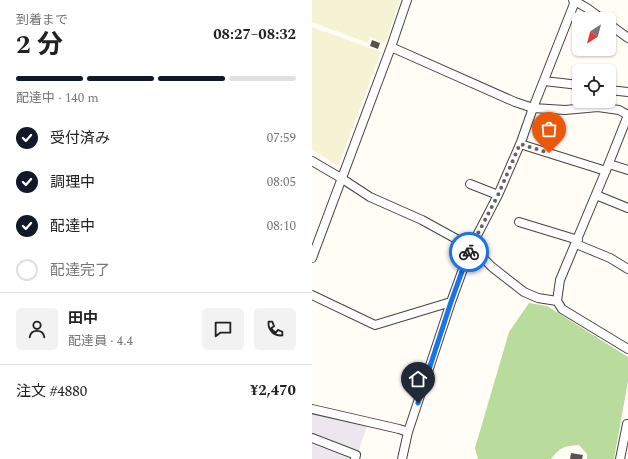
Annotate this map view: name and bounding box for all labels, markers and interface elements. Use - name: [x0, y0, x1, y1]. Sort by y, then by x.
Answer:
- text: 到着まで: [16, 10, 68, 30]
- north arrow: [572, 12, 616, 56]
- map controls: [572, 12, 616, 108]
- text: 08:27–08:32: [213, 23, 296, 46]
- text: 2 分: [16, 25, 63, 65]
- button: locate: [572, 64, 616, 108]
- text: 配達中 · 140 m: [16, 88, 99, 108]
- pin: [532, 112, 566, 153]
- icon: bag: [538, 118, 560, 140]
- icon: check: [16, 127, 38, 149]
- text: 受付済み: [50, 127, 110, 150]
- text: 07:59: [267, 128, 296, 148]
- icon: check: [16, 171, 38, 193]
- text: 調理中: [50, 171, 95, 194]
- text: 08:05: [267, 172, 296, 192]
- icon: check: [16, 215, 38, 237]
- text: 配達中: [50, 215, 95, 238]
- text: 08:10: [267, 216, 296, 236]
- courier: [449, 232, 489, 272]
- icon: bike: [458, 241, 480, 263]
- text: 配達完了: [50, 259, 110, 282]
- text: 田中: [68, 307, 98, 330]
- button: person: [16, 308, 58, 350]
- button: chat: [202, 308, 244, 350]
- button: phone: [254, 308, 296, 350]
- text: 配達員 · 4.4: [68, 331, 133, 351]
- pin: [401, 362, 435, 403]
- icon: home: [407, 368, 429, 390]
- text: ¥2,470: [250, 379, 296, 402]
- text: 注文 #4880: [16, 380, 87, 403]

